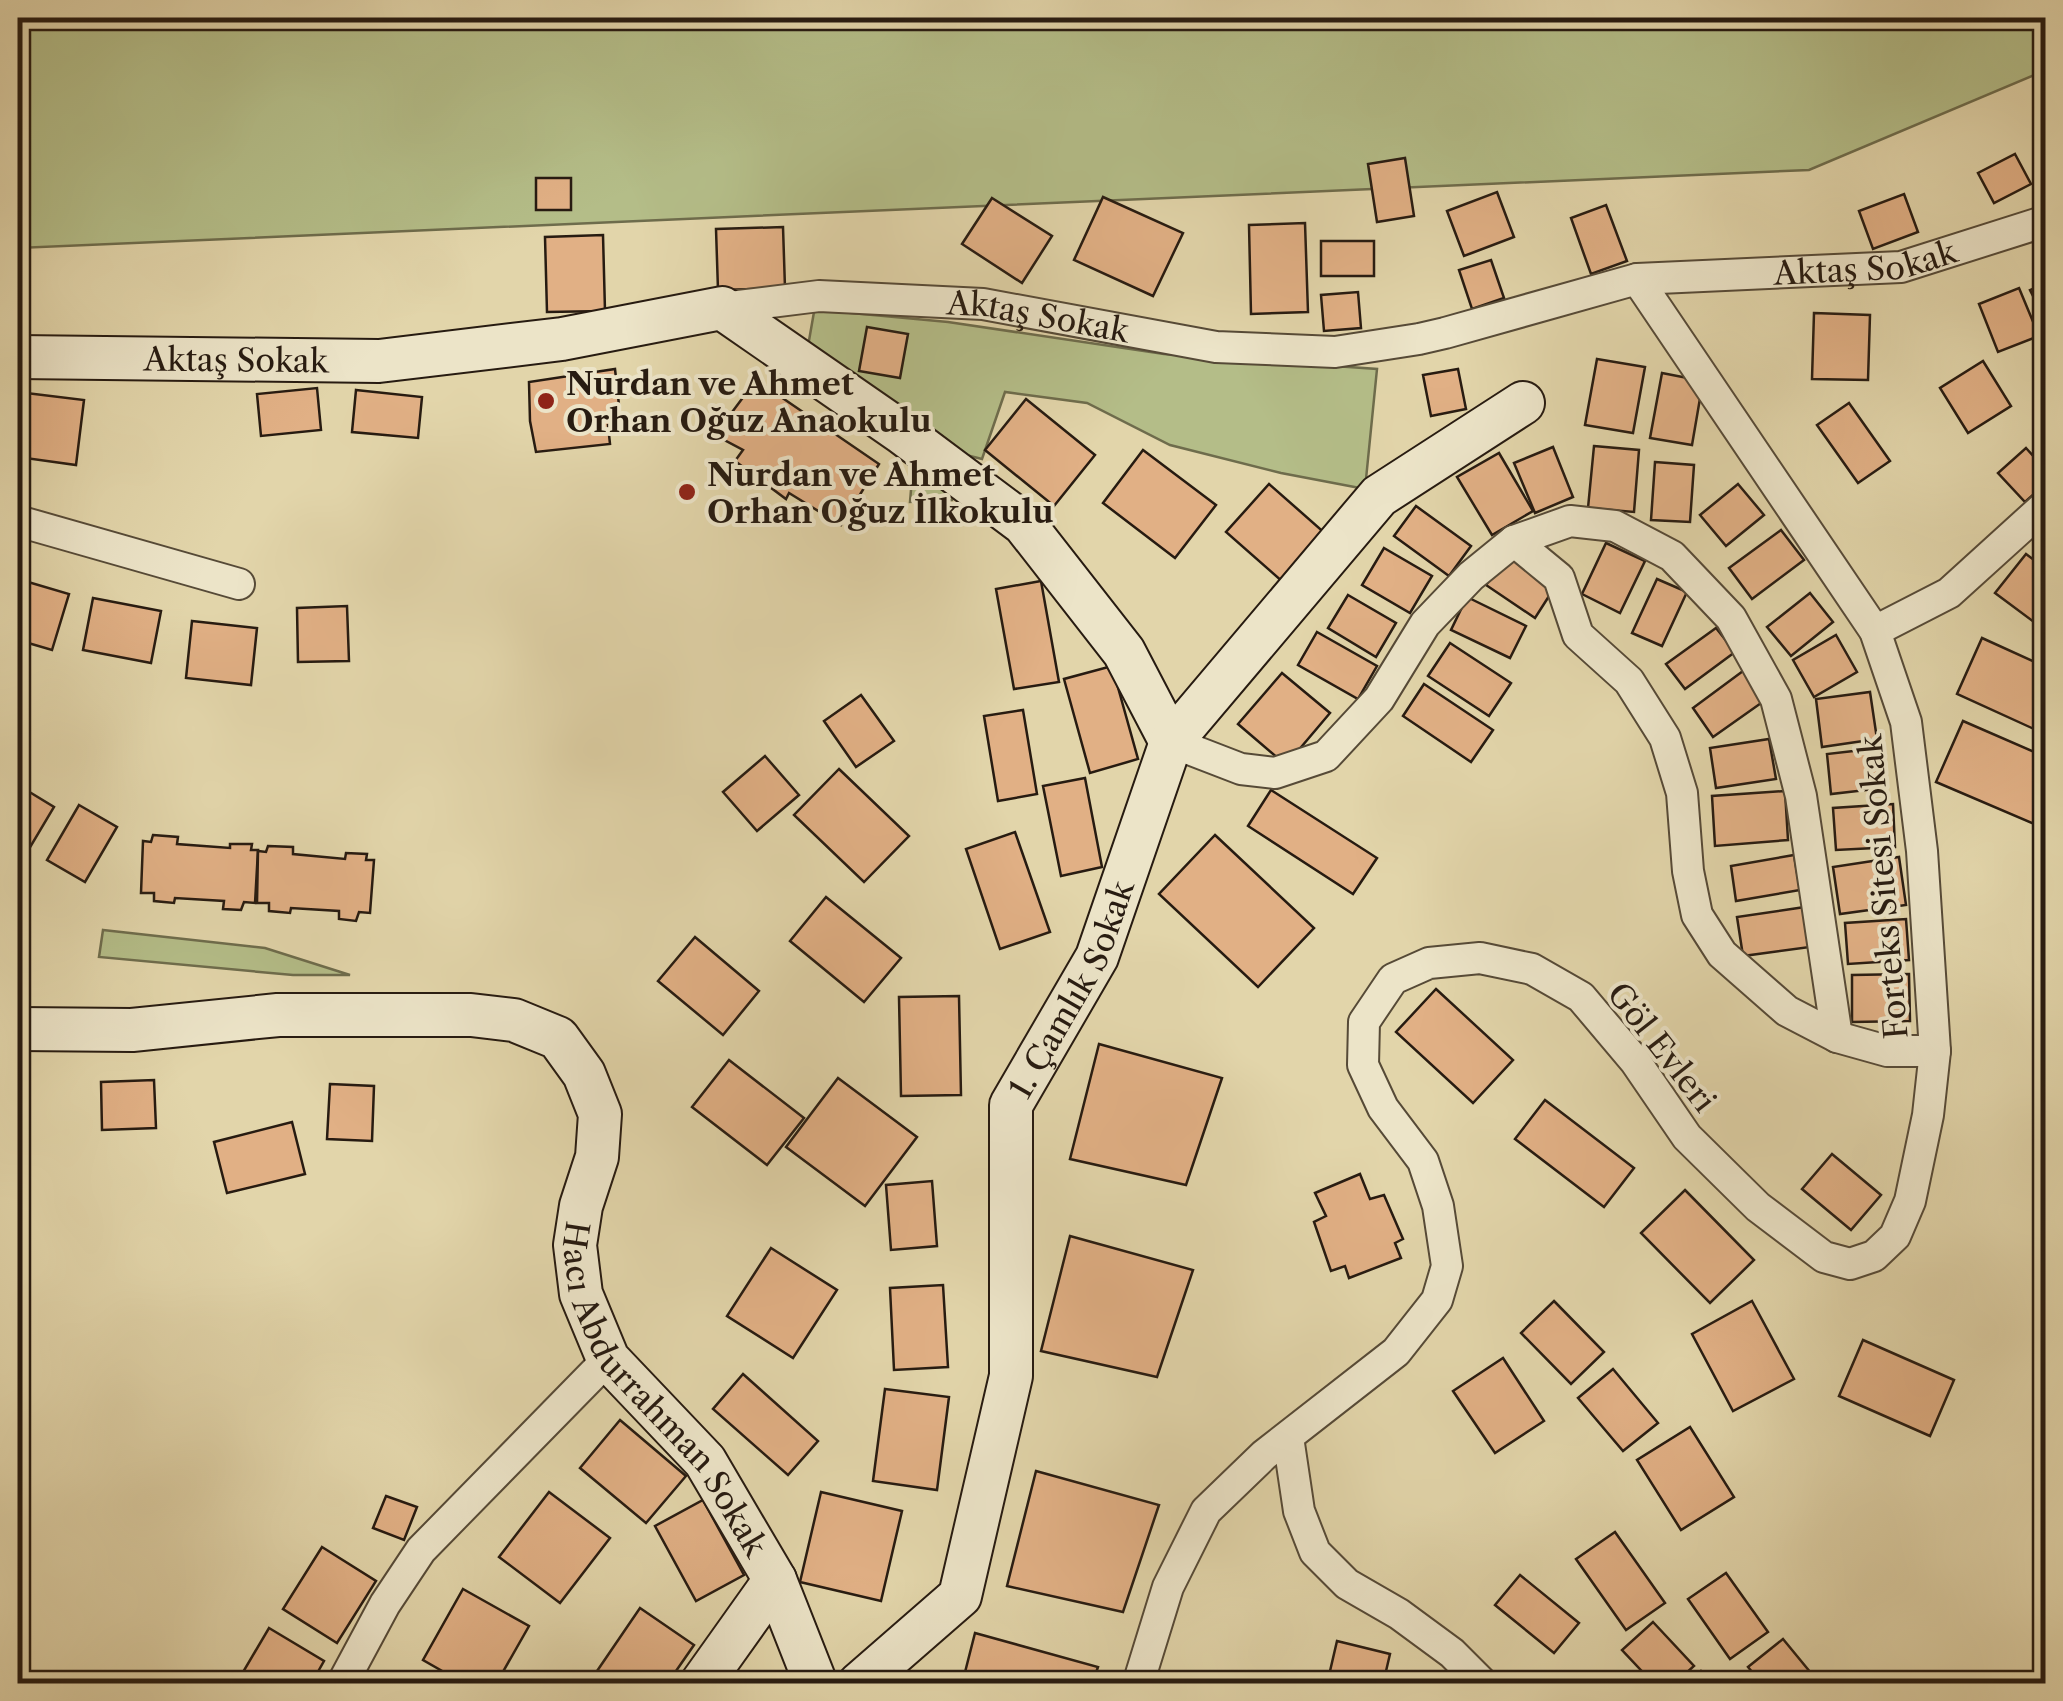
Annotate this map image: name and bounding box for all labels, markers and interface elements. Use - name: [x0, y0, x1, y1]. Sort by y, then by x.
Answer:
- street label: Aktaş Sokak: [1772, 231, 1963, 292]
- street label: Aktaş Sokak: [945, 283, 1134, 350]
- street label: Aktaş Sokak: [142, 339, 330, 380]
- place label: Nurdan ve Ahmet Orhan Oğuz Anaokulu: [566, 364, 932, 440]
- marker: Nurdan ve Ahmet Orhan Oğuz Anaokulu: [535, 390, 557, 412]
- place label: Nurdan ve Ahmet Orhan Oğuz İlkokulu: [707, 455, 1054, 531]
- marker: Nurdan ve Ahmet Orhan Oğuz İlkokulu: [676, 481, 698, 503]
- street label: Forteks Sitesi Sokak: [1850, 732, 1916, 1041]
- street label: 1. Çamlık Sokak: [1000, 874, 1142, 1105]
- street label: Göl Evleri: [1599, 975, 1725, 1120]
- street label: Hacı Abdurrahman Sokak: [555, 1219, 777, 1564]

